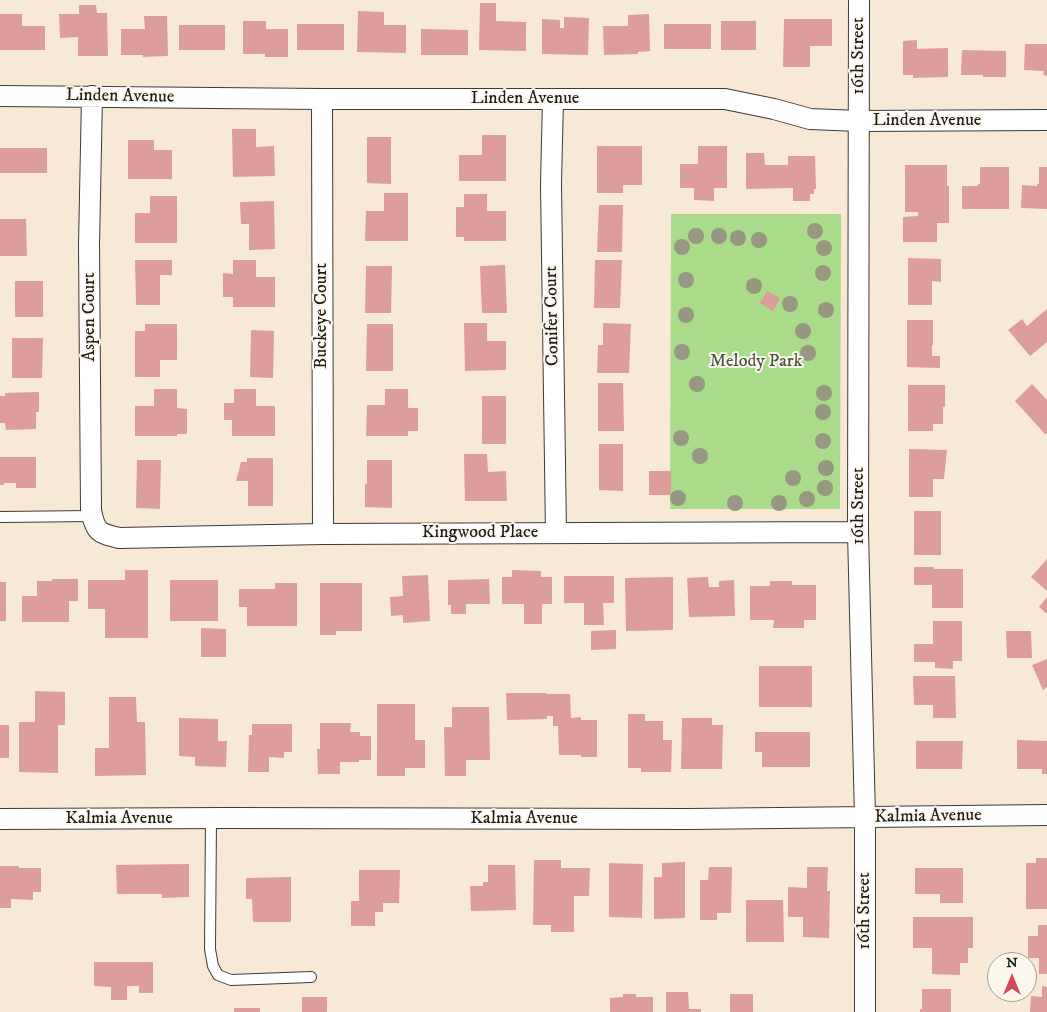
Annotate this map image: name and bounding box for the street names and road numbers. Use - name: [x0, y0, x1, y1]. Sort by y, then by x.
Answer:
- street label: 16th Street: [848, 17, 870, 95]
- street label: Linden Avenue: [66, 85, 174, 109]
- street label: Linden Avenue: [471, 88, 579, 110]
- street label: Linden Avenue: [873, 110, 981, 132]
- street label: Buckeye Court: [311, 263, 333, 369]
- street label: Conifer Court: [541, 266, 565, 366]
- street label: Aspen Court: [79, 272, 101, 362]
- street label: 16th Street: [848, 467, 870, 545]
- street label: Kingwood Place: [422, 522, 538, 544]
- street label: Kalmia Avenue: [874, 805, 982, 829]
- street label: Kalmia Avenue: [65, 808, 173, 830]
- street label: Kalmia Avenue: [470, 808, 578, 830]
- street label: 16th Street: [854, 872, 876, 950]

